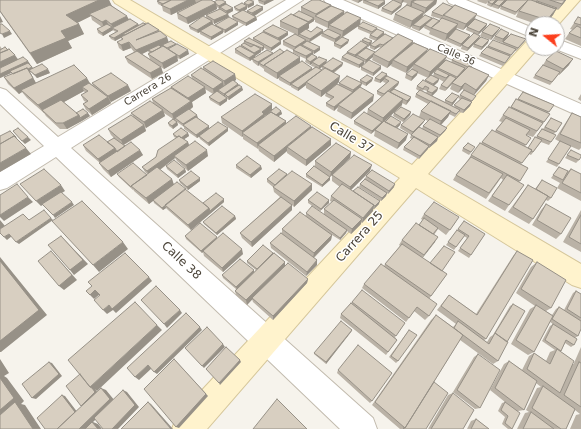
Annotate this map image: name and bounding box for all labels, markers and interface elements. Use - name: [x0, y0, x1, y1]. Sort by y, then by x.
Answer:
- north arrow: [525, 16, 565, 56]
- text: N: [526, 26, 542, 39]
- street label: Calle 36: [435, 42, 477, 68]
- street label: Carrera 26: [122, 71, 174, 109]
- street label: Calle 37: [326, 119, 376, 157]
- street label: Carrera 25: [333, 208, 387, 266]
- street label: Calle 38: [158, 239, 204, 283]

